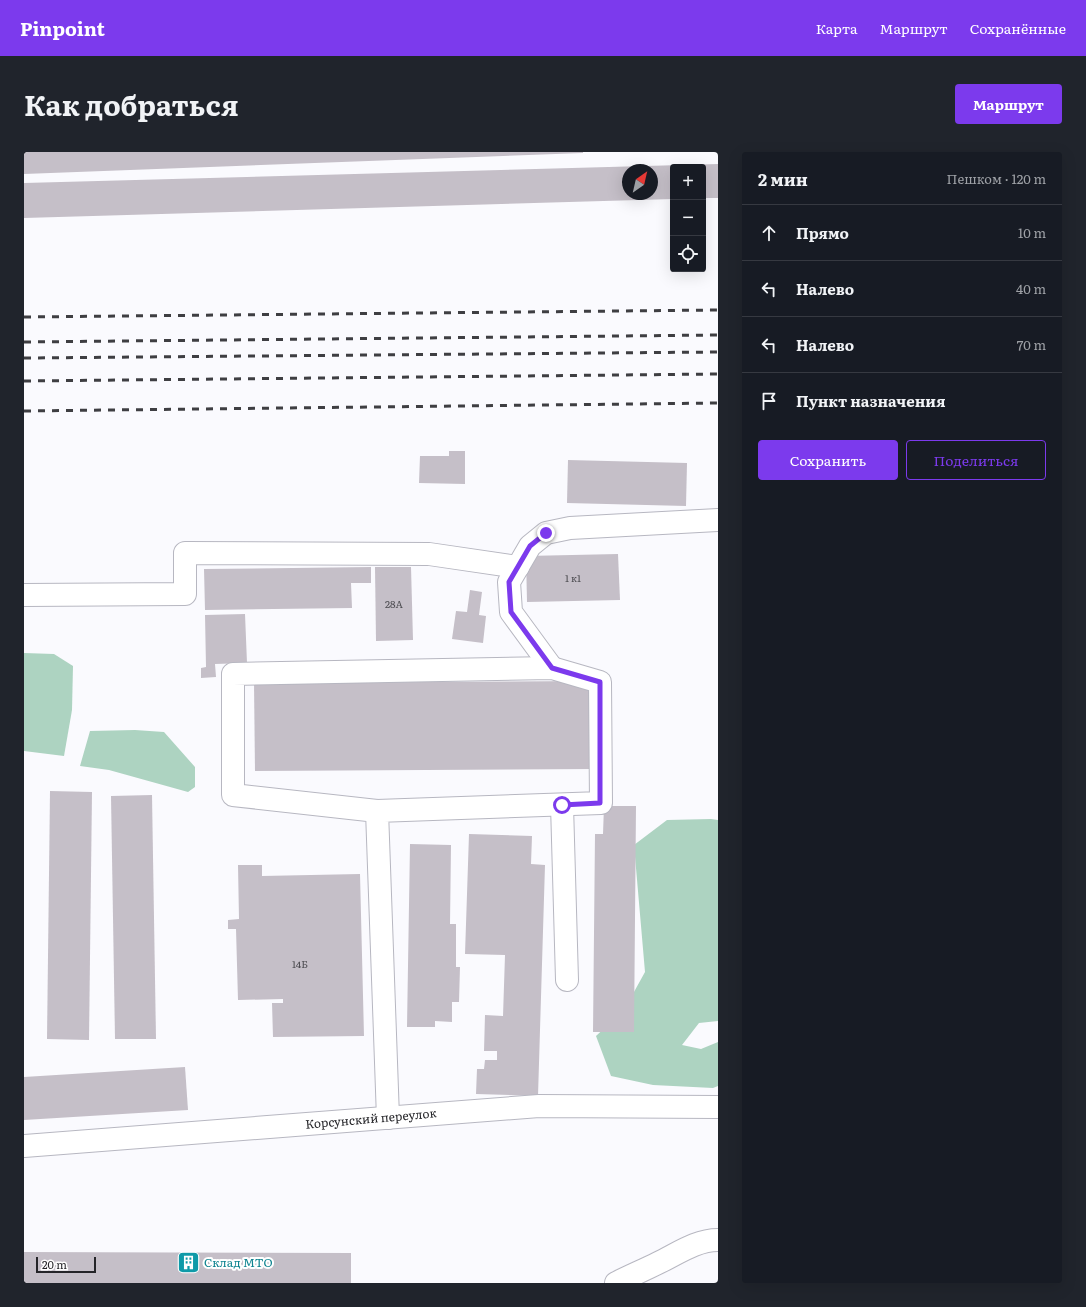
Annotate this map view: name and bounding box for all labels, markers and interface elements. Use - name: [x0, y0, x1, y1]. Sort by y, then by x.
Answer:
- text: Pinpoint: [20, 14, 105, 42]
- text: Карта: [816, 18, 858, 38]
- text: Маршрут: [880, 18, 948, 38]
- text: Сохранённые: [970, 18, 1066, 38]
- text: Как добраться: [24, 83, 239, 125]
- button: Маршрут: [955, 84, 1062, 124]
- north arrow: [622, 164, 658, 200]
- map controls: [670, 164, 706, 272]
- button: +: [670, 164, 706, 200]
- text: 2 мин: [758, 166, 808, 191]
- text: Пешком · 120 m: [947, 169, 1046, 188]
- button: −: [670, 200, 706, 236]
- text: Прямо: [796, 221, 849, 244]
- icon: ahead: [758, 222, 780, 244]
- text: 10 m: [1018, 223, 1046, 242]
- button: locate: [670, 236, 706, 272]
- text: Налево: [796, 277, 854, 300]
- icon: left: [758, 278, 780, 300]
- text: 40 m: [1016, 279, 1046, 298]
- text: Налево: [796, 333, 854, 356]
- icon: left: [758, 334, 780, 356]
- text: 70 m: [1017, 335, 1046, 354]
- text: Пункт назначения: [796, 389, 946, 412]
- icon: arrive: [758, 390, 780, 412]
- button: Сохранить: [758, 440, 898, 480]
- button: Поделиться: [906, 440, 1046, 480]
- route end: [537, 524, 555, 542]
- house number: 1 к1: [565, 570, 581, 585]
- house number: 28А: [385, 596, 404, 611]
- route start: [553, 796, 571, 814]
- house number: 14Б: [292, 956, 308, 971]
- street label: Корсунский переулок: [305, 1103, 437, 1133]
- building icon: Склад МТО: [175, 1250, 201, 1276]
- place label: Склад МТО: [204, 1253, 273, 1271]
- scale bar: [36, 1255, 96, 1274]
- text: 20 m: [42, 1256, 67, 1272]

